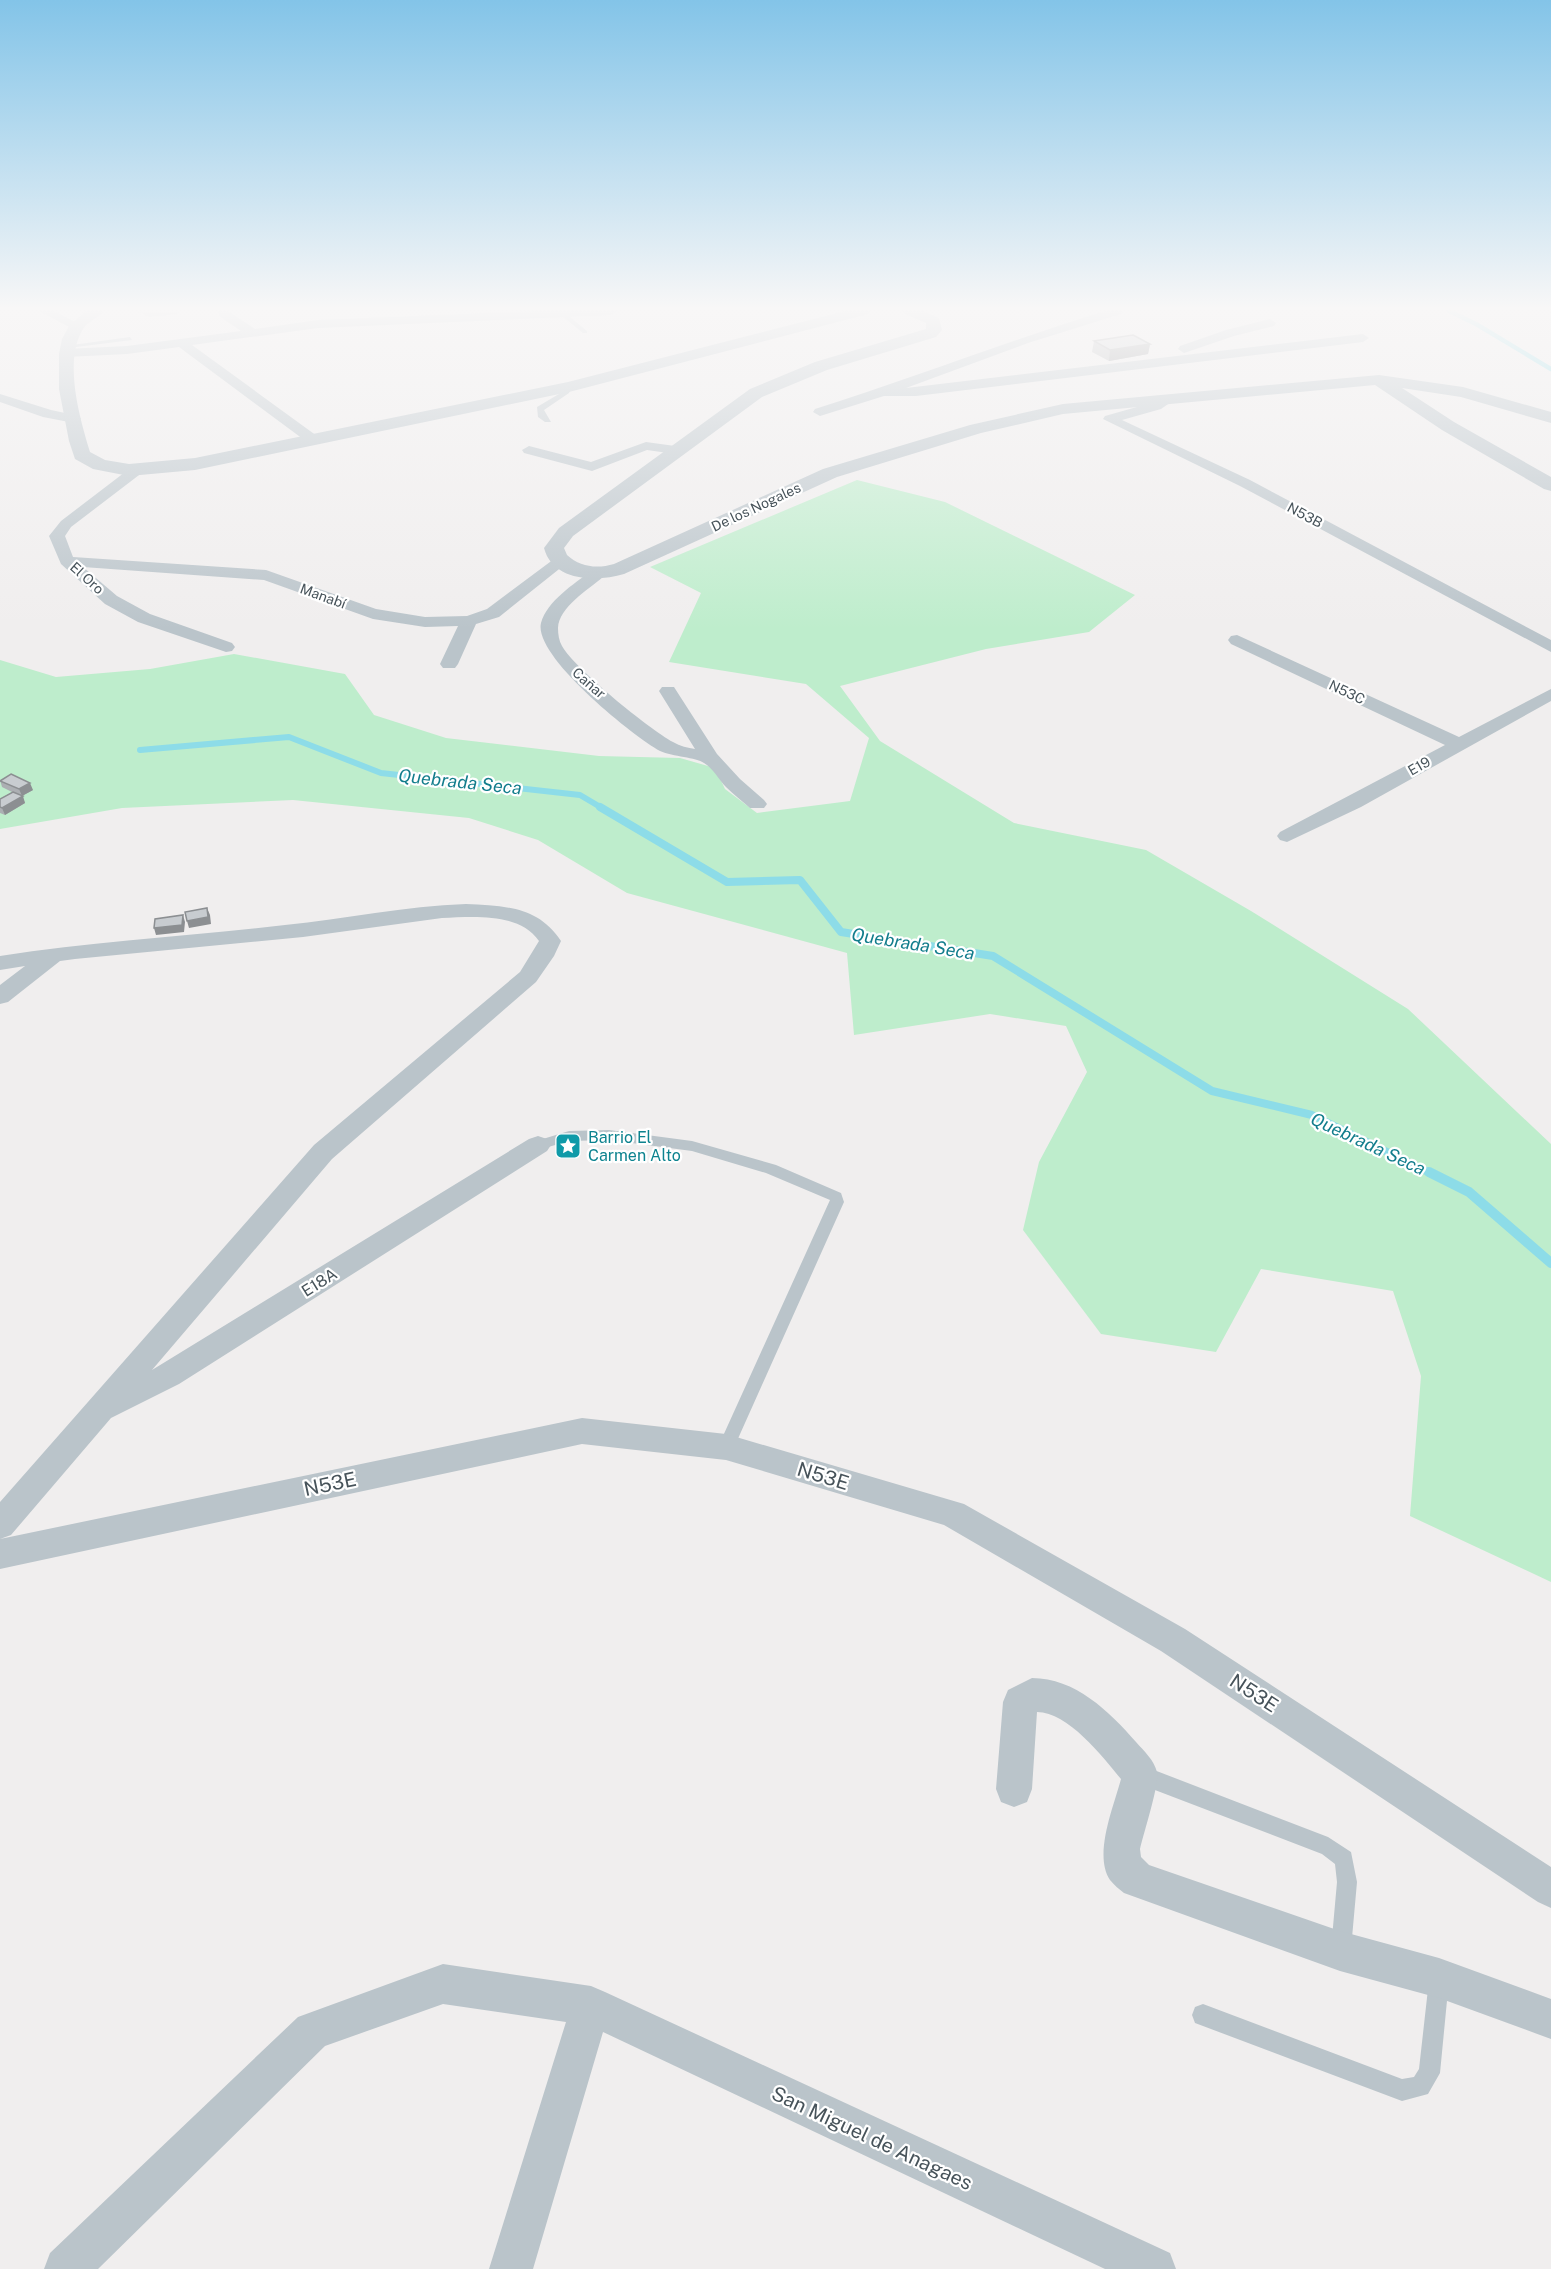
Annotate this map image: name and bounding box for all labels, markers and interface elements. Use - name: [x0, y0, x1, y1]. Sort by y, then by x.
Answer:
- street label: De los Nogales: [709, 479, 803, 535]
- street label: N53B: [1285, 499, 1325, 531]
- street label: El Oro: [67, 559, 107, 597]
- street label: Manabí: [298, 580, 349, 612]
- street label: Cañar: [569, 664, 609, 702]
- street label: N53C: [1326, 677, 1368, 707]
- street label: E19: [1405, 753, 1433, 779]
- water label: Quebrada Seca: [397, 765, 523, 798]
- water label: Quebrada Seca: [850, 923, 976, 964]
- water label: Quebrada Seca: [1308, 1108, 1429, 1179]
- place label: Barrio El Carmen Alto: [588, 1128, 681, 1165]
- place icon: Barrio El Carmen Alto: [553, 1131, 583, 1161]
- street label: E18A: [298, 1264, 340, 1301]
- street label: N53E: [794, 1457, 852, 1495]
- street label: N53E: [302, 1467, 358, 1501]
- street label: N53E: [1225, 1669, 1283, 1717]
- street label: San Miguel de Anagaes: [768, 2081, 976, 2195]

